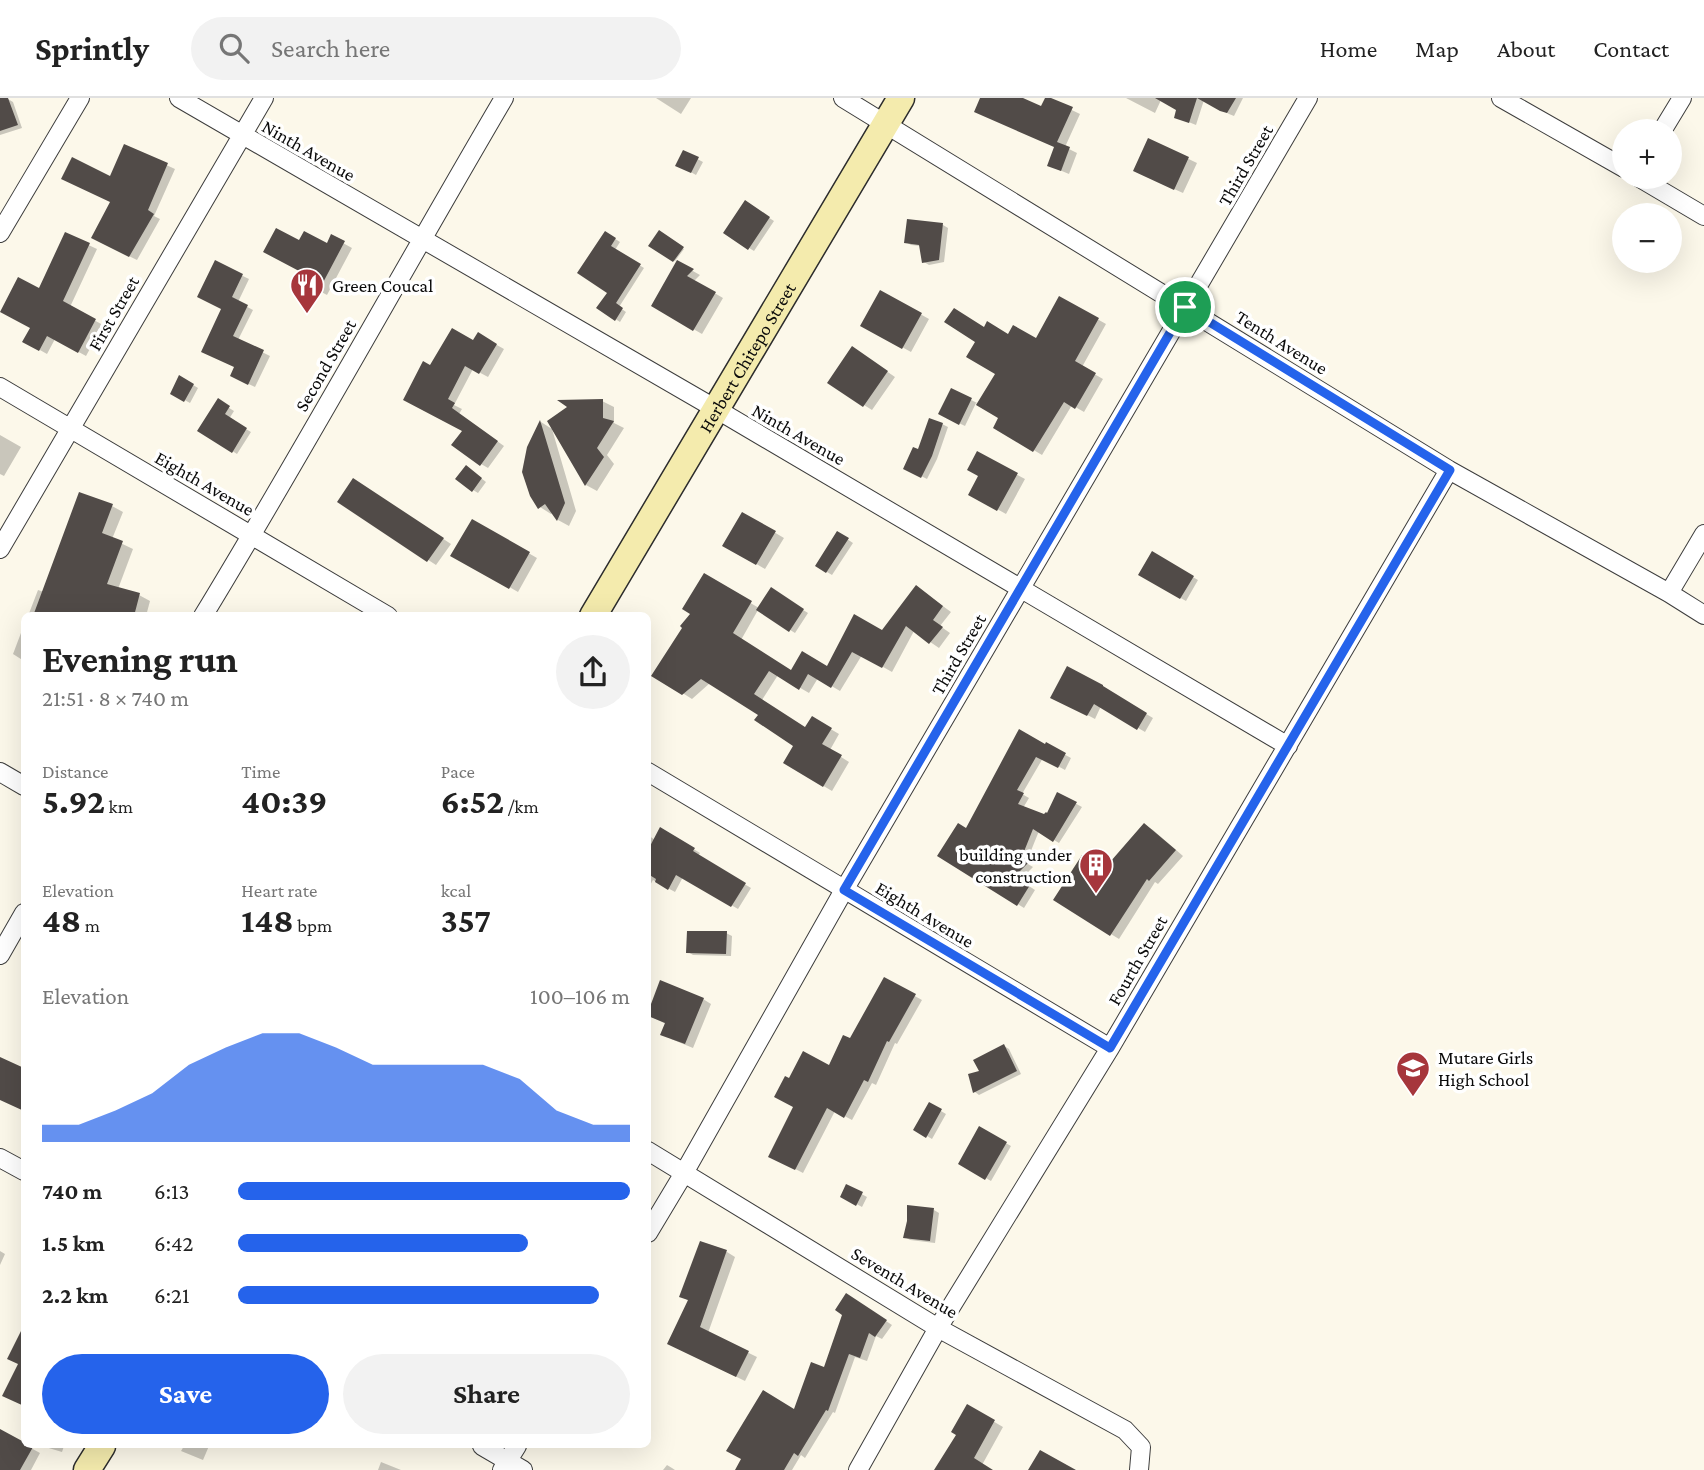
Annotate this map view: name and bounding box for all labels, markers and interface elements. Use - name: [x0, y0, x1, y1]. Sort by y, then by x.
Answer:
- search box: [191, 17, 681, 80]
- icon: search: [215, 29, 253, 67]
- text: Sprintly: [35, 30, 149, 67]
- text: Search here: [271, 34, 390, 63]
- text: Home: [1320, 35, 1377, 62]
- text: Map: [1415, 35, 1459, 62]
- text: About: [1497, 35, 1555, 62]
- text: Contact: [1593, 35, 1669, 62]
- street label: Ninth Avenue: [259, 115, 359, 185]
- map controls: [1612, 119, 1682, 273]
- button: +: [1612, 119, 1682, 189]
- street label: Third Street: [1214, 120, 1277, 209]
- button: −: [1612, 203, 1682, 273]
- restaurant icon: Green Coucal: [288, 266, 326, 315]
- street label: First Street: [84, 272, 144, 354]
- place label: Green Coucal: [332, 275, 433, 296]
- pin: [1155, 277, 1215, 337]
- street label: Herbert Chitepo Street: [695, 278, 800, 436]
- icon: arrive: [1166, 288, 1204, 326]
- street label: Tenth Avenue: [1232, 306, 1331, 379]
- street label: Second Street: [291, 315, 361, 415]
- street label: Ninth Avenue: [749, 399, 849, 469]
- street label: Eighth Avenue: [152, 447, 258, 520]
- street label: Third Street: [927, 609, 990, 698]
- button: share: [556, 635, 630, 709]
- text: Evening run: [42, 638, 238, 680]
- text: 21:51 · 8 × 740 m: [42, 685, 189, 711]
- text: Distance: [42, 761, 108, 782]
- text: Time: [241, 761, 280, 782]
- text: Pace: [441, 761, 475, 782]
- text: 5.92: [42, 782, 105, 821]
- text: 40:39: [241, 782, 327, 821]
- text: 6:52: [441, 782, 504, 821]
- text: km: [105, 796, 133, 817]
- text: /km: [504, 796, 539, 817]
- place label: building under construction: [959, 844, 1072, 887]
- building icon: building under construction: [1077, 846, 1115, 895]
- street label: Eighth Avenue: [872, 877, 978, 952]
- text: Elevation: [42, 880, 114, 901]
- text: Heart rate: [241, 880, 317, 901]
- text: kcal: [441, 880, 471, 901]
- text: 48: [42, 901, 81, 940]
- text: 148: [241, 901, 294, 940]
- text: 357: [441, 901, 491, 940]
- street label: Fourth Street: [1103, 911, 1172, 1009]
- text: m: [81, 915, 100, 936]
- text: bpm: [294, 915, 332, 936]
- text: Elevation: [42, 983, 129, 1009]
- text: 100–106 m: [530, 983, 630, 1009]
- place label: Mutare Girls High School: [1438, 1047, 1533, 1090]
- school or university icon: Mutare Girls High School: [1394, 1049, 1432, 1098]
- text: 740 m: [42, 1178, 102, 1204]
- text: 6:13: [154, 1178, 190, 1204]
- text: 1.5 km: [42, 1230, 105, 1256]
- text: 6:42: [154, 1230, 193, 1256]
- street label: Seventh Avenue: [848, 1242, 962, 1322]
- text: 2.2 km: [42, 1282, 108, 1308]
- text: 6:21: [154, 1282, 190, 1308]
- button: Save: [42, 1354, 329, 1434]
- button: Share: [343, 1354, 630, 1434]

